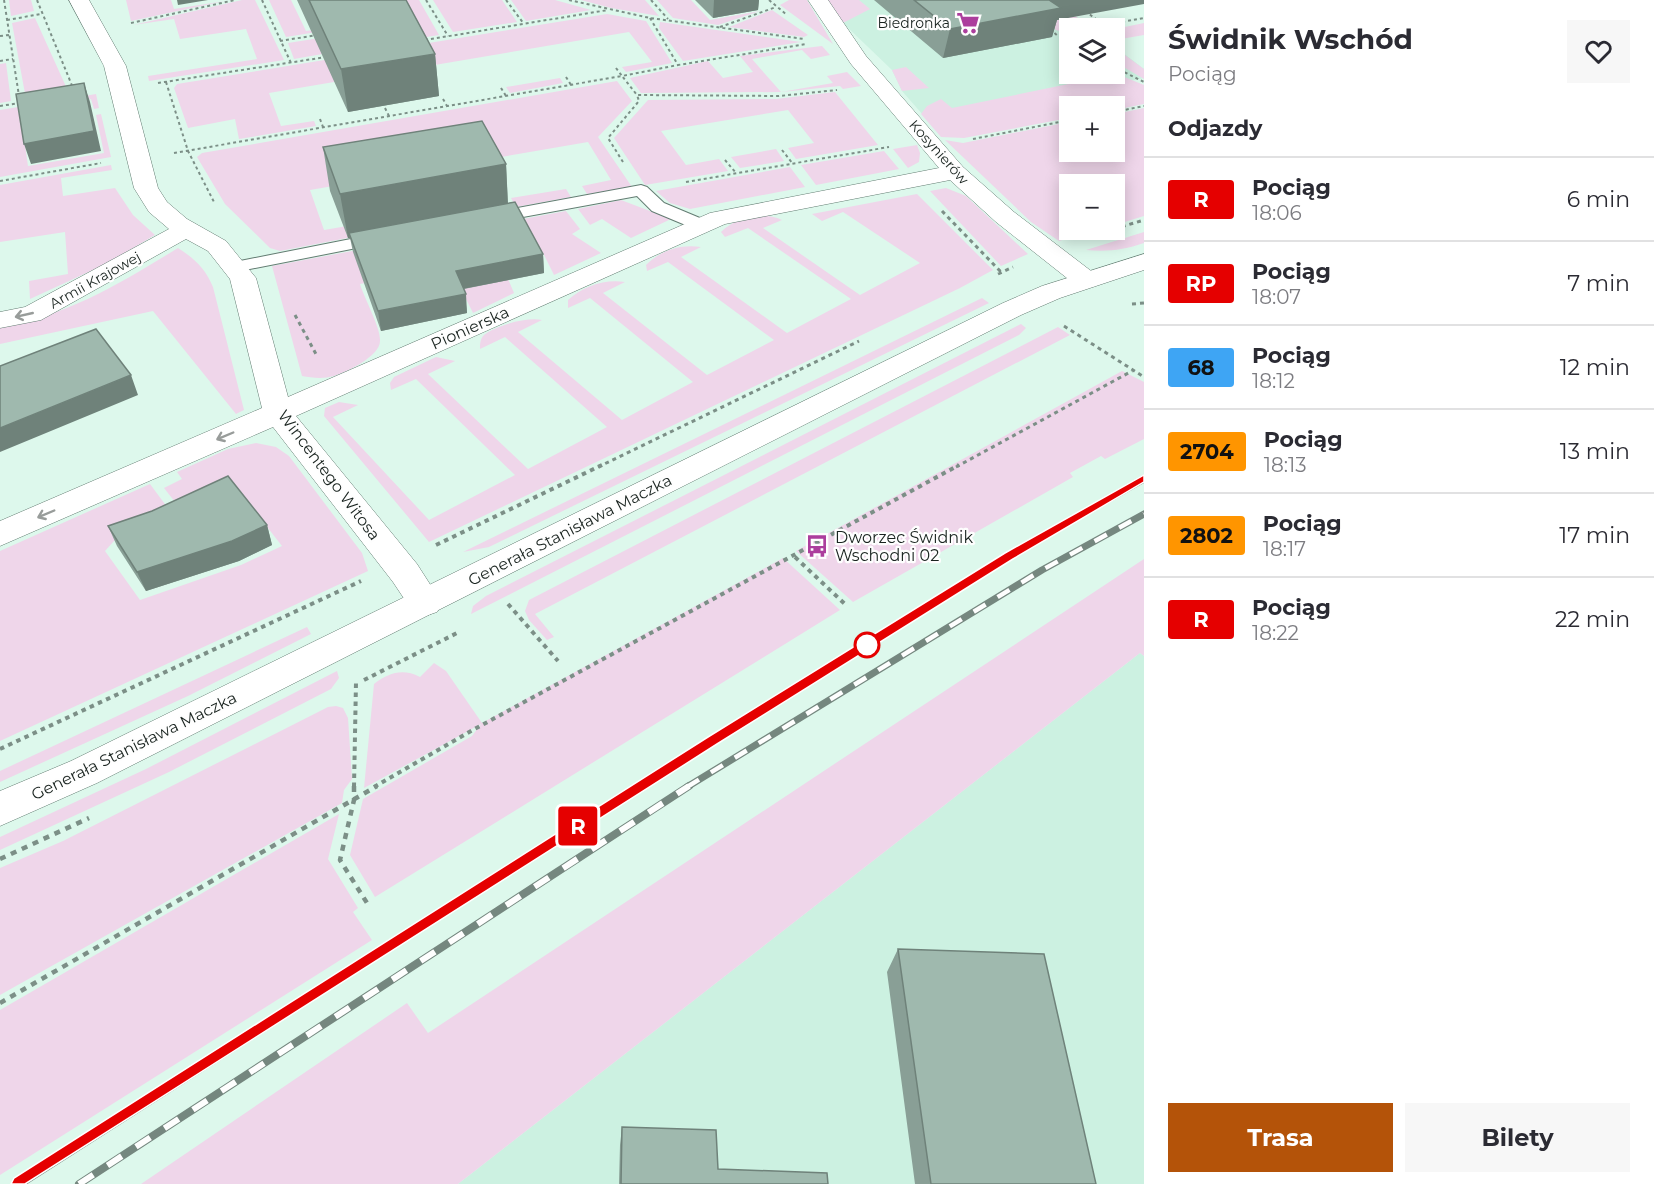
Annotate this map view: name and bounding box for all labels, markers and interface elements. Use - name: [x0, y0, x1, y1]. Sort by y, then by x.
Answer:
- supermarket icon: Biedronka: [955, 10, 981, 36]
- place label: Biedronka: [878, 14, 950, 32]
- map controls: [1059, 18, 1125, 240]
- button: layers: [1059, 18, 1125, 84]
- button: heart: [1567, 20, 1630, 83]
- text: Świdnik Wschód: [1168, 22, 1413, 56]
- text: Pociąg: [1168, 62, 1237, 86]
- button: +: [1059, 96, 1125, 162]
- text: Odjazdy: [1168, 115, 1262, 142]
- street label: Kosynierów: [905, 116, 973, 189]
- button: −: [1059, 174, 1125, 240]
- text: Pociąg: [1252, 174, 1331, 201]
- text: 6 min: [1567, 186, 1630, 213]
- text: R: [1193, 187, 1209, 212]
- text: 18:06: [1252, 201, 1302, 225]
- street label: Armii Krajowej: [46, 248, 144, 312]
- text: Pociąg: [1252, 258, 1331, 285]
- text: 7 min: [1567, 270, 1630, 297]
- text: RP: [1186, 271, 1216, 296]
- text: 18:07: [1252, 285, 1301, 309]
- street label: Pionierska: [428, 302, 512, 354]
- one-way arrow: [14, 310, 33, 322]
- text: Pociąg: [1252, 342, 1331, 369]
- text: 12 min: [1560, 354, 1630, 381]
- text: 68: [1187, 355, 1215, 380]
- text: 18:12: [1252, 369, 1295, 393]
- street label: Wincentego Witosa: [274, 406, 384, 544]
- text: Pociąg: [1264, 426, 1343, 453]
- one-way arrow: [216, 431, 234, 442]
- text: 13 min: [1560, 438, 1630, 465]
- text: 2704: [1180, 439, 1234, 464]
- text: 18:13: [1264, 453, 1306, 477]
- street label: Generała Stanisława Maczka: [465, 470, 675, 590]
- one-way arrow: [37, 509, 55, 520]
- text: Pociąg: [1263, 510, 1342, 537]
- text: 17 min: [1559, 522, 1630, 549]
- text: 2802: [1180, 523, 1233, 548]
- place label: Dworzec Świdnik Wschodni 02: [835, 528, 973, 565]
- bus stop icon: Dworzec Świdnik Wschodni 02: [804, 533, 830, 559]
- text: 18:17: [1263, 537, 1306, 561]
- text: Pociąg: [1252, 594, 1331, 621]
- text: 22 min: [1555, 606, 1630, 633]
- text: R: [1193, 607, 1209, 632]
- text: 18:22: [1252, 621, 1299, 645]
- unlabelled marker: [854, 632, 880, 658]
- street label: Generała Stanisława Maczka: [28, 688, 240, 804]
- line badge: R: [558, 806, 598, 846]
- text: R: [570, 814, 586, 839]
- button: Trasa: [1168, 1103, 1393, 1172]
- button: Bilety: [1405, 1103, 1630, 1172]

